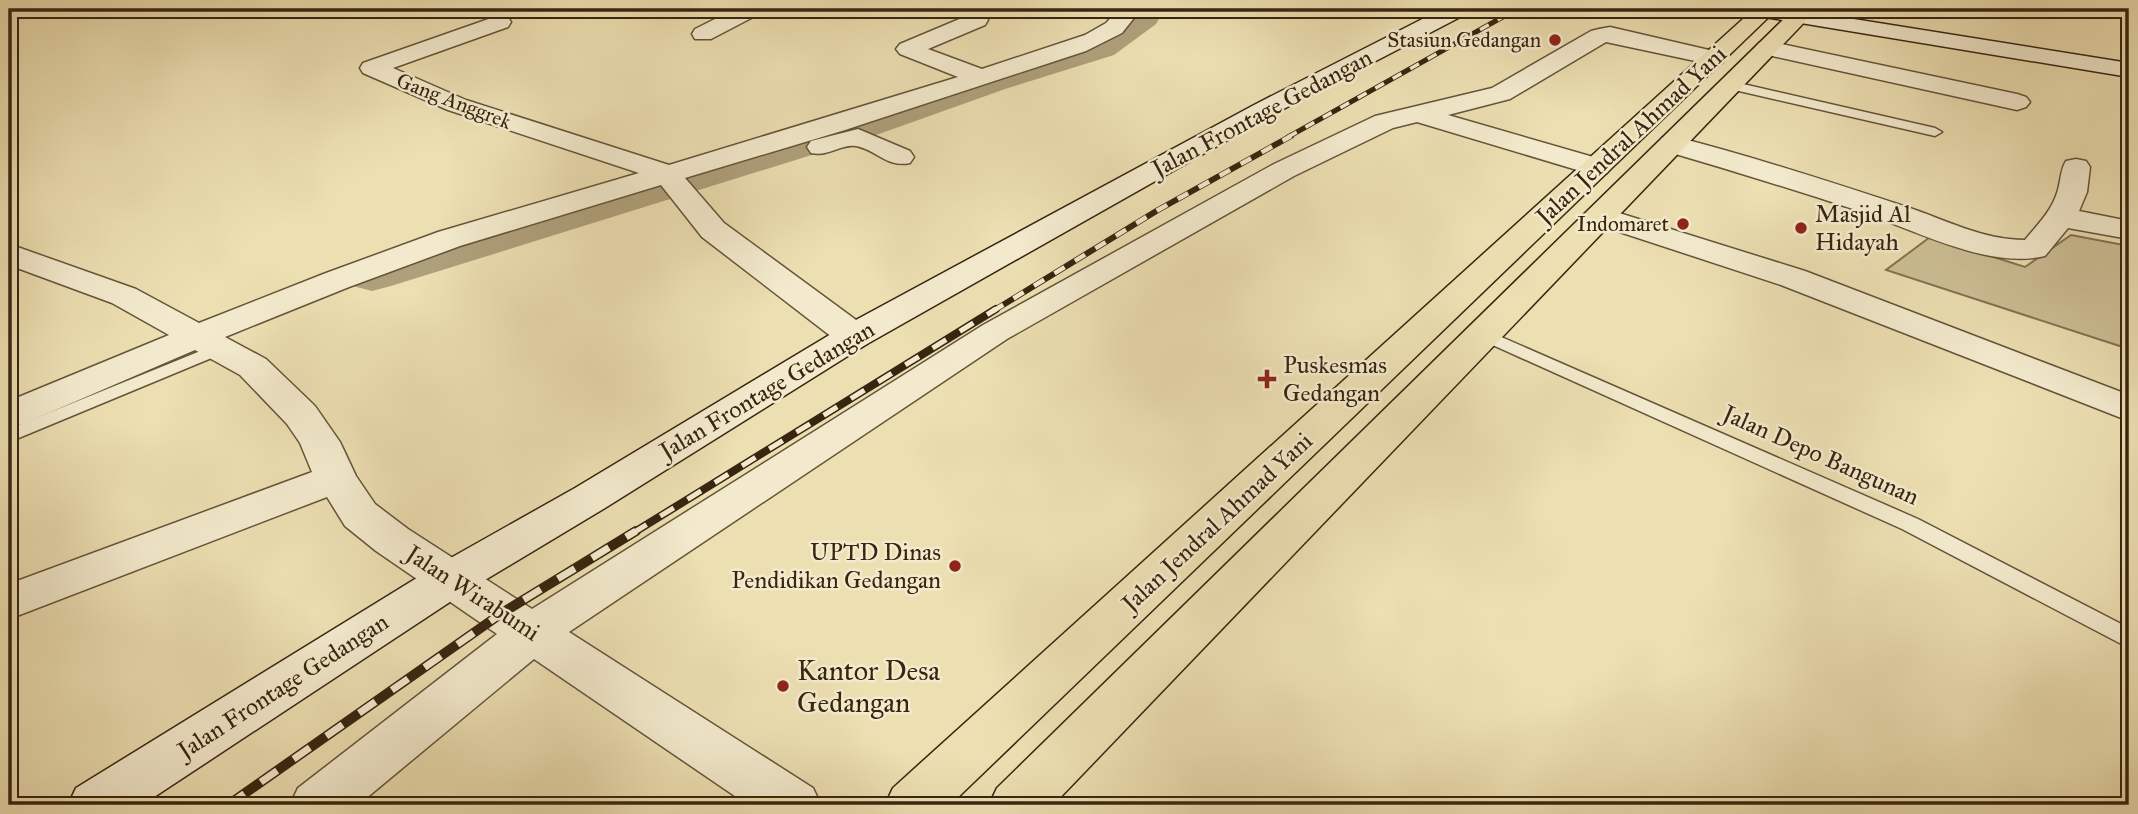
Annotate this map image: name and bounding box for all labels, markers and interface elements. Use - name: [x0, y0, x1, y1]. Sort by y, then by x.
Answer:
- place label: Stasiun Gedangan: [1387, 27, 1541, 53]
- marker: Stasiun Gedangan: [1547, 32, 1563, 48]
- street label: Jalan Jendral Ahmad Yani: [1527, 39, 1733, 233]
- street label: Jalan Frontage Gedangan: [1144, 42, 1377, 185]
- street label: Gang Anggrek: [393, 67, 515, 135]
- place label: Masjid Al Hidayah: [1815, 199, 1911, 257]
- place label: Indomaret: [1577, 211, 1670, 237]
- marker: Indomaret: [1675, 216, 1691, 232]
- marker: Masjid Al Hidayah: [1793, 220, 1809, 236]
- street label: Jalan Frontage Gedangan: [652, 314, 880, 468]
- place label: Puskesmas Gedangan: [1283, 350, 1387, 408]
- marker: Puskesmas Gedangan: [1257, 369, 1277, 389]
- street label: Jalan Depo Bangunan: [1715, 397, 1924, 512]
- street label: Jalan Jendral Ahmad Yani: [1113, 426, 1319, 620]
- street label: Jalan Wirabumi: [398, 537, 546, 648]
- place label: UPTD Dinas Pendidikan Gedangan: [731, 537, 941, 595]
- marker: UPTD Dinas Pendidikan Gedangan: [947, 558, 963, 574]
- street label: Jalan Frontage Gedangan: [169, 607, 394, 767]
- place label: Kantor Desa Gedangan: [797, 653, 940, 720]
- marker: Kantor Desa Gedangan: [775, 678, 791, 694]

